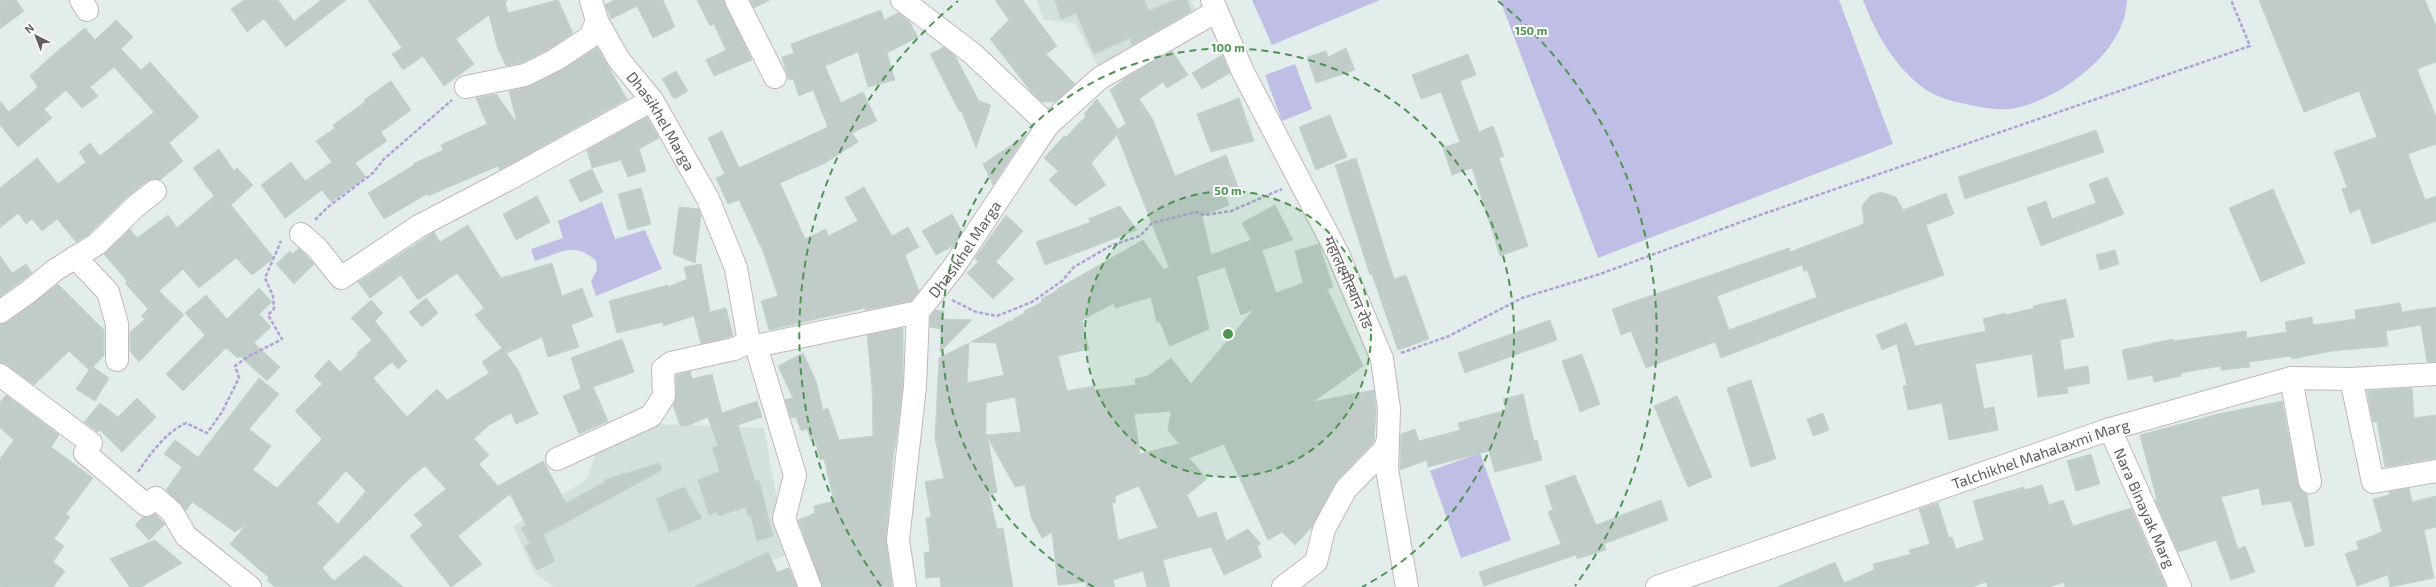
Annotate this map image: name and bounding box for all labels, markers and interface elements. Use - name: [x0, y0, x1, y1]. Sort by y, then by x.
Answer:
- north arrow: [16, 16, 56, 56]
- text: N: [22, 21, 36, 36]
- text: 150 m: [1515, 23, 1547, 37]
- text: 100 m: [1211, 40, 1245, 54]
- street label: Dhasikhel Marga: [623, 68, 699, 174]
- text: 50 m: [1214, 183, 1242, 197]
- street label: Dhasikhel Marga: [924, 197, 1004, 301]
- street label: महालक्ष्मीस्थान रोड: [1321, 233, 1378, 332]
- centre of rings: [1221, 327, 1235, 341]
- street label: Talchikhel Mahalaxmi Marg: [1949, 415, 2132, 493]
- street label: Nara Binayak Marg: [2110, 445, 2179, 571]

